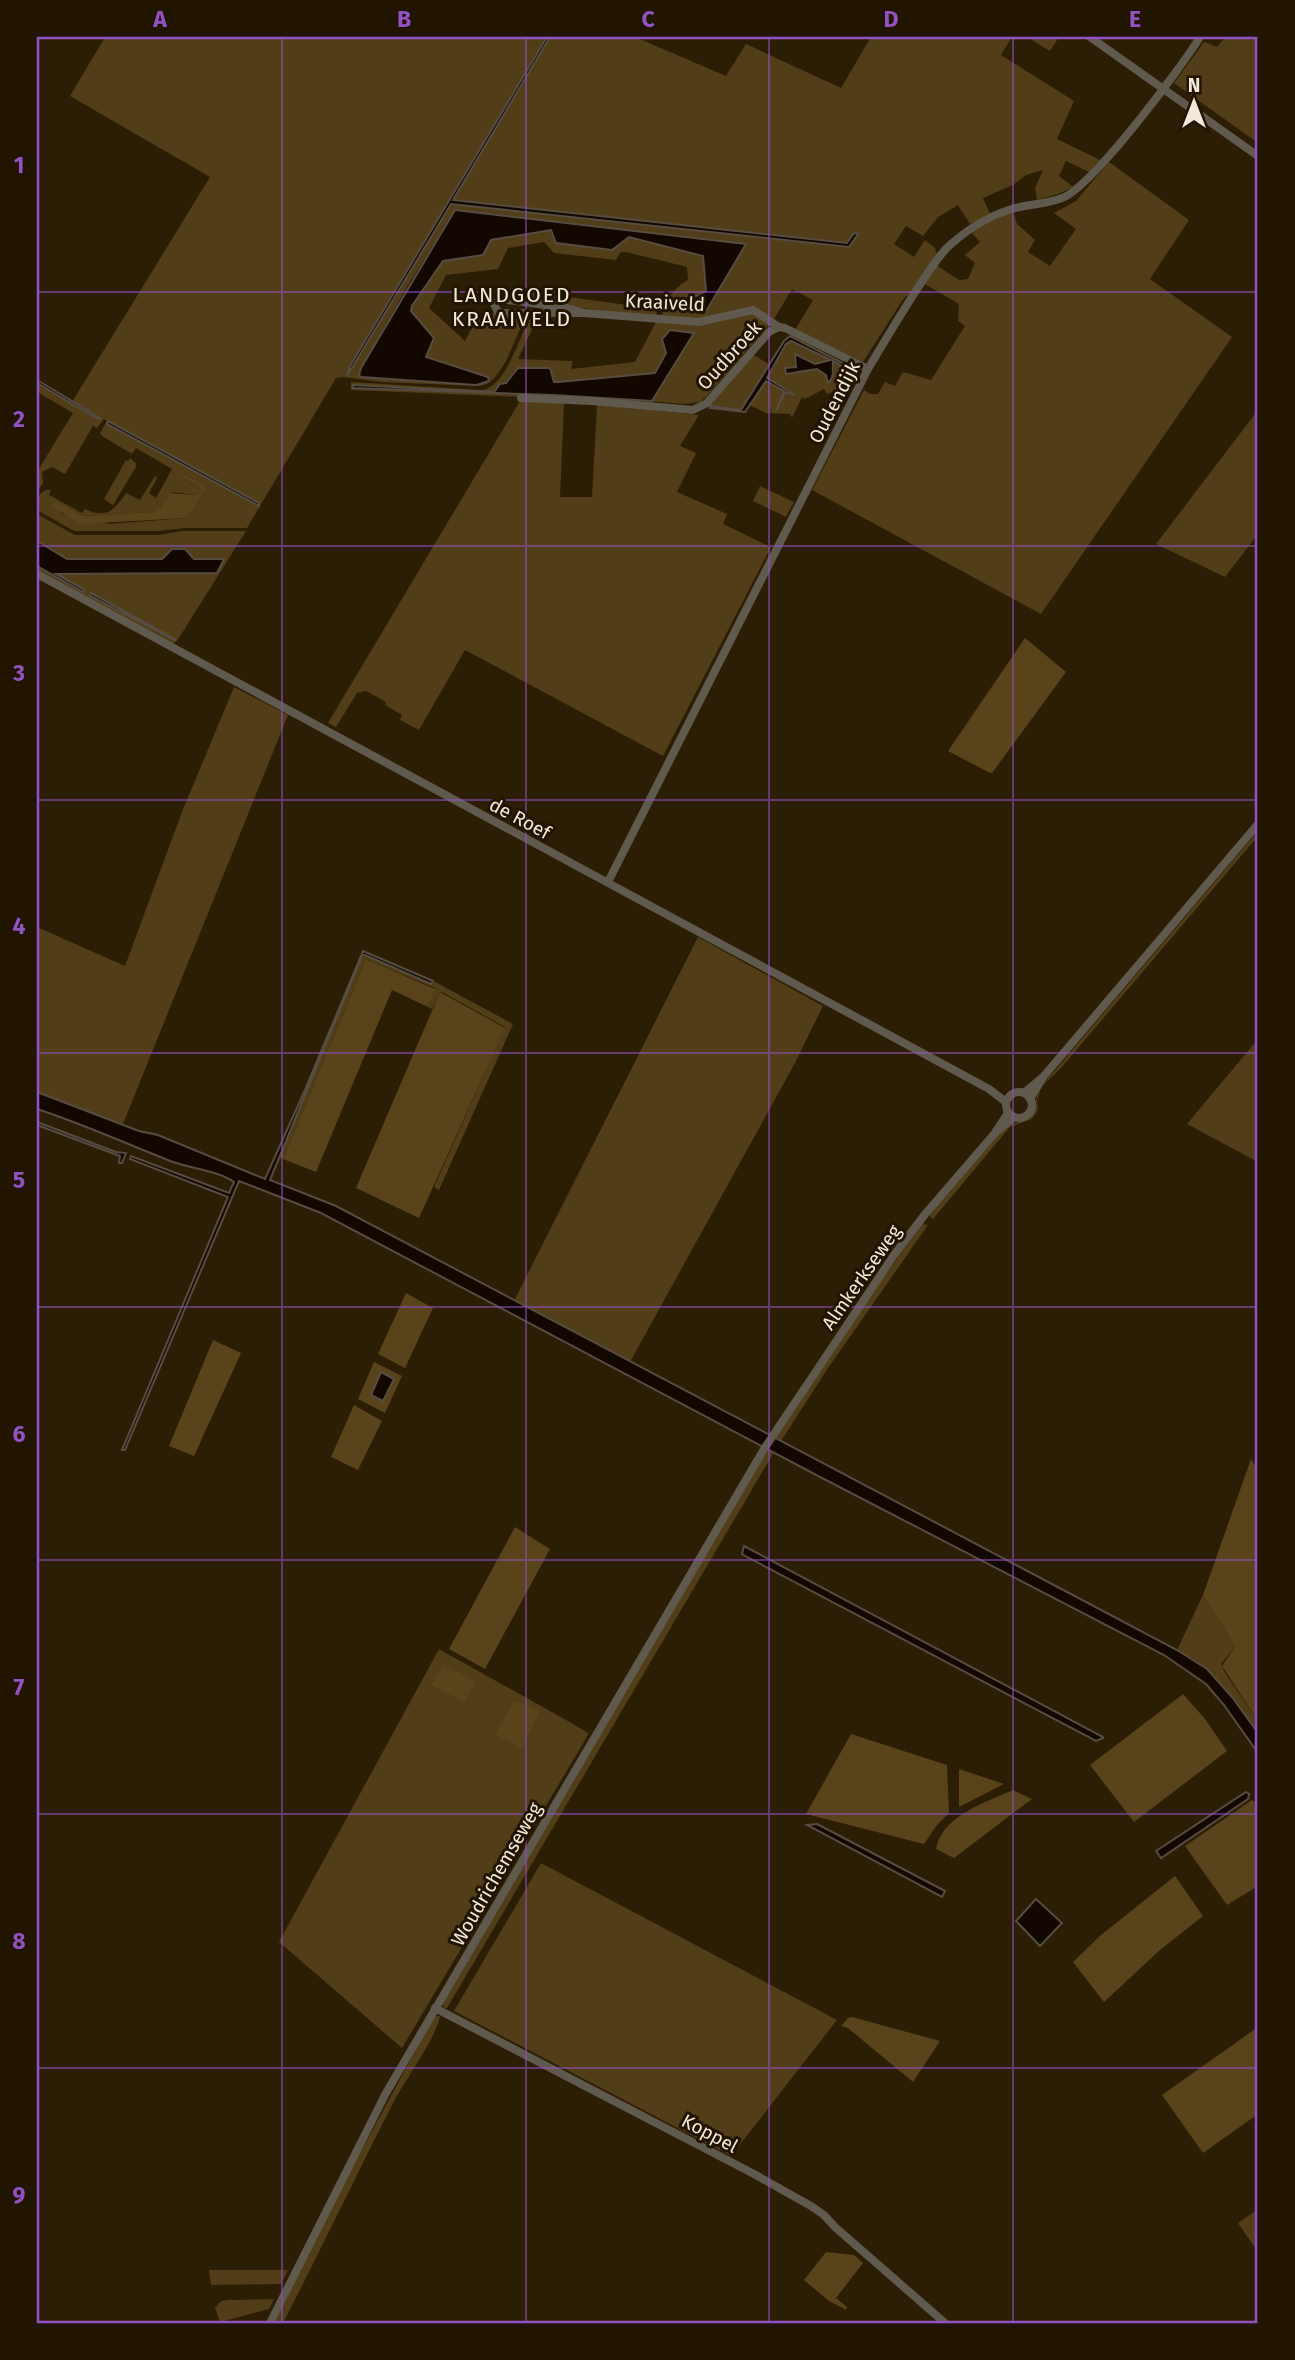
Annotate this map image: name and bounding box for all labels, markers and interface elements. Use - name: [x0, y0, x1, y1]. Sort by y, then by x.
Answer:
- text: A: [152, 5, 167, 33]
- text: B: [397, 5, 411, 33]
- text: C: [641, 5, 655, 33]
- text: D: [884, 5, 899, 33]
- text: E: [1129, 5, 1141, 33]
- north arrow: [1158, 66, 1228, 136]
- text: N: [1188, 74, 1200, 97]
- text: 1: [14, 151, 24, 179]
- district label: LANDGOED KRAAIVELD: [452, 282, 572, 332]
- street label: Kraaiveld: [624, 289, 706, 316]
- street label: Oudbroek: [692, 316, 766, 395]
- street label: Oudendijk: [804, 357, 865, 447]
- text: 2: [13, 405, 25, 433]
- text: 3: [12, 659, 25, 687]
- street label: de Roef: [485, 793, 556, 845]
- text: 4: [13, 912, 26, 940]
- text: 5: [13, 1166, 25, 1194]
- street label: Almkerkseweg: [817, 1220, 906, 1334]
- text: 6: [13, 1420, 26, 1448]
- text: 7: [14, 1673, 25, 1701]
- street label: Woudrichemseweg: [446, 1798, 547, 1950]
- text: 8: [12, 1927, 26, 1955]
- street label: Koppel: [678, 2109, 742, 2158]
- text: 9: [13, 2181, 26, 2209]

